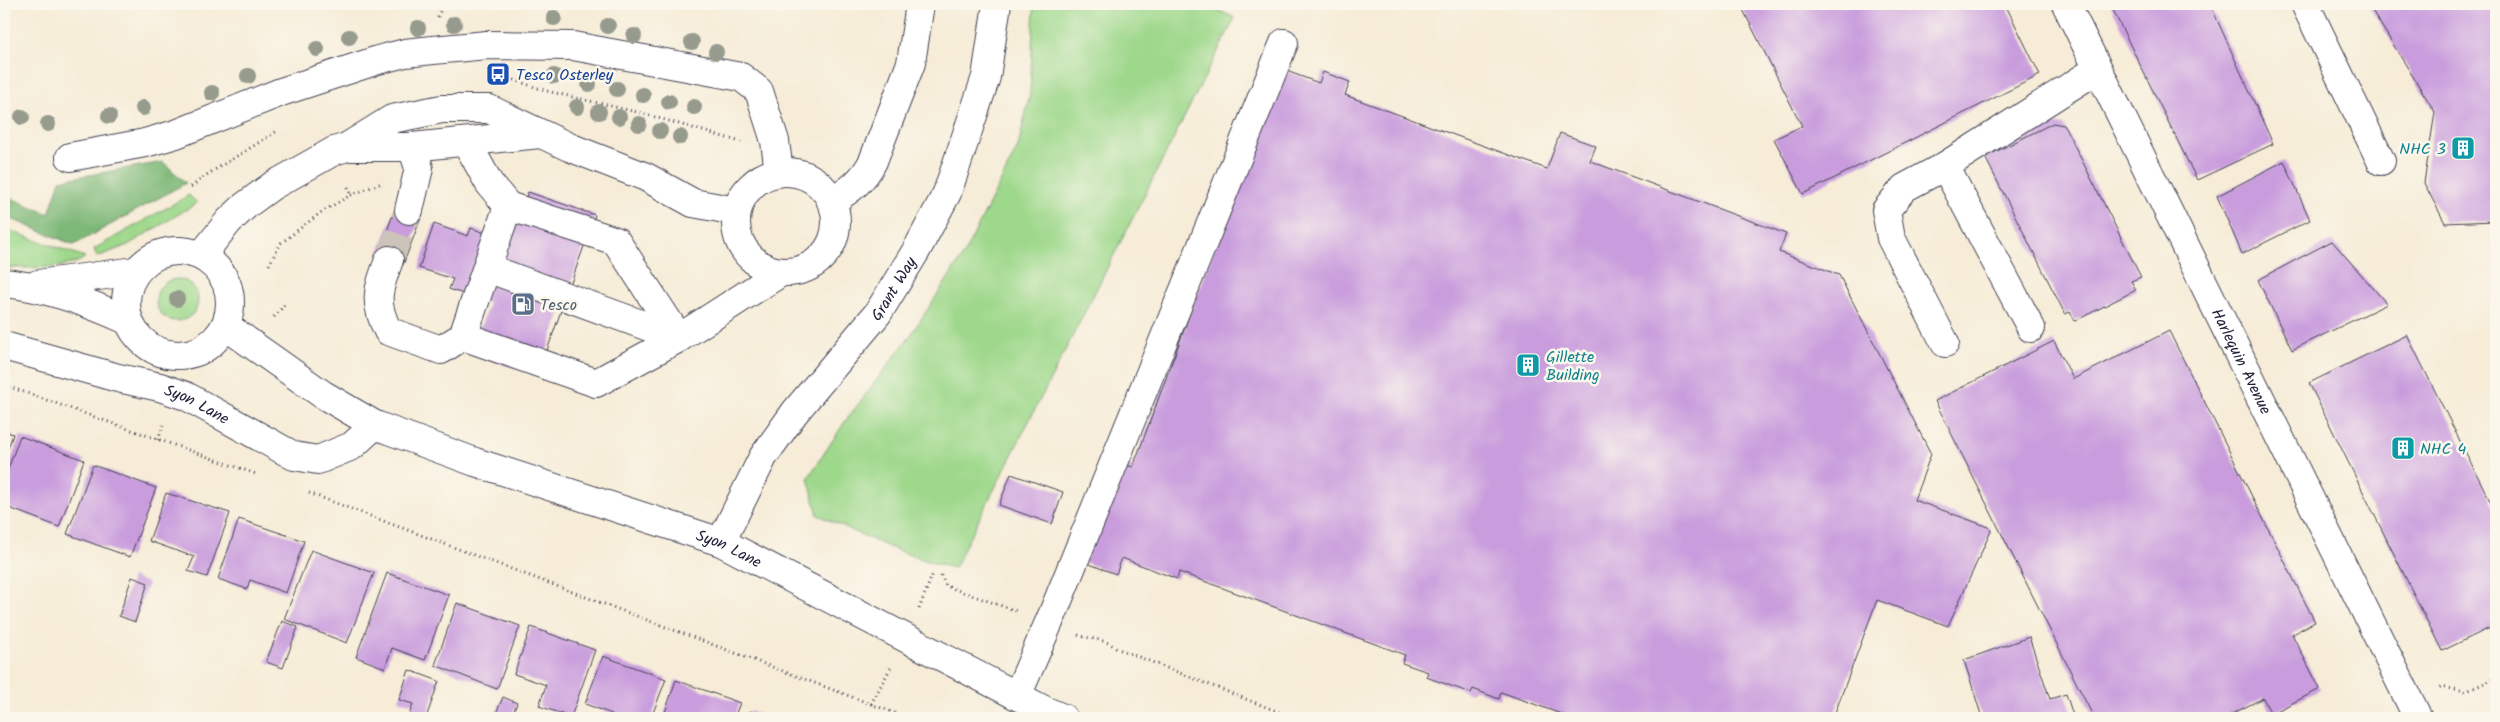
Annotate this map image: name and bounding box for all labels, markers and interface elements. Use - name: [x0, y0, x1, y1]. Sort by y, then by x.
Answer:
- bus stop icon: Tesco Osterley: [485, 61, 511, 87]
- place label: Tesco Osterley: [516, 63, 614, 88]
- building icon: NHC 3: [2450, 135, 2476, 161]
- place label: NHC 3: [2399, 137, 2446, 162]
- street label: Grant Way: [865, 252, 924, 327]
- fuel station icon: Tesco: [510, 291, 536, 317]
- place label: Tesco: [540, 293, 577, 318]
- street label: Harlequin Avenue: [2204, 304, 2277, 419]
- place label: Gillette Building: [1546, 345, 1600, 388]
- building icon: Gillette Building: [1515, 352, 1541, 378]
- street label: Syon Lane: [161, 378, 234, 432]
- building icon: NHC 4: [2390, 435, 2416, 461]
- place label: NHC 4: [2420, 437, 2467, 462]
- street label: Syon Lane: [692, 524, 766, 575]

